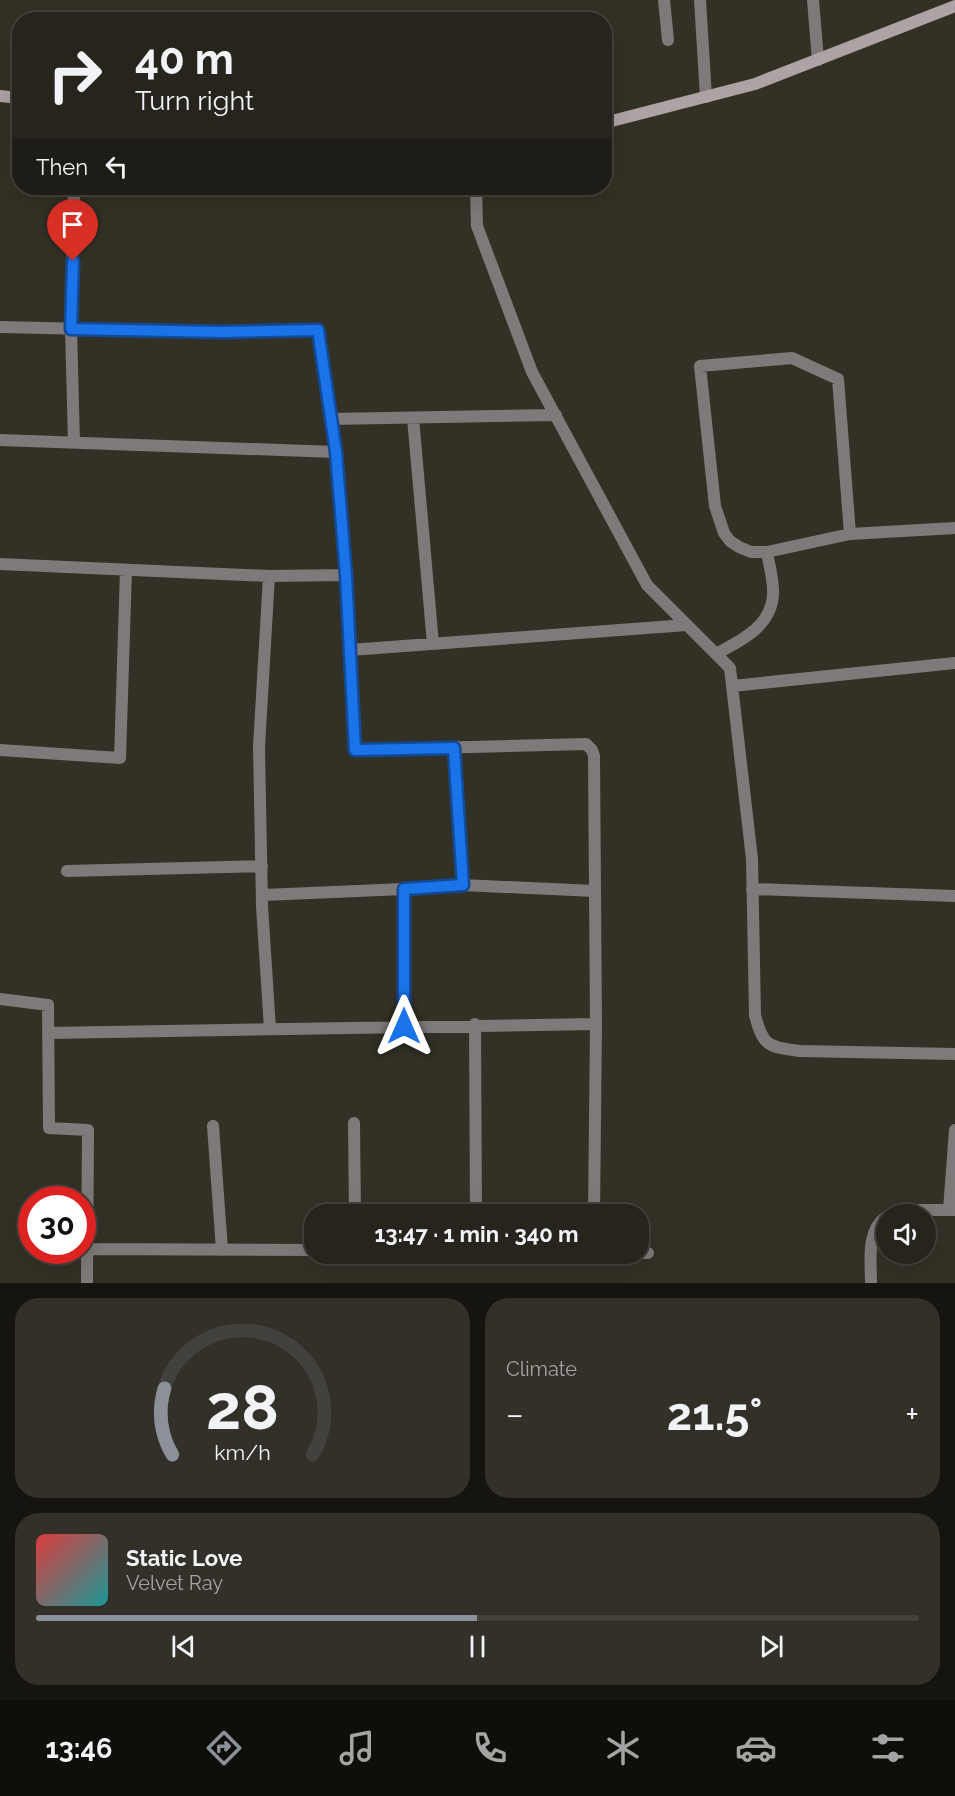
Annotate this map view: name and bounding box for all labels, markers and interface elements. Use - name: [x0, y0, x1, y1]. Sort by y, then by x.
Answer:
- text: 40 m: [135, 35, 234, 84]
- icon: right: [36, 36, 114, 114]
- text: Turn right: [135, 85, 254, 116]
- icon: left: [100, 150, 133, 183]
- text: Then: [36, 154, 88, 180]
- pin: [47, 199, 98, 261]
- icon: arrive: [56, 208, 89, 241]
- position arrow: [372, 994, 436, 1058]
- speed limit sign: 30: [18, 1186, 96, 1264]
- map controls: [876, 1204, 936, 1264]
- button: sound: [876, 1204, 936, 1264]
- text: 13:47 · 1 min · 340 m: [374, 1221, 579, 1247]
- text: Climate: [506, 1357, 577, 1381]
- text: 28: [206, 1370, 279, 1444]
- text: 21.5°: [667, 1388, 762, 1441]
- text: −: [506, 1395, 524, 1434]
- text: +: [905, 1395, 919, 1434]
- text: km/h: [214, 1440, 271, 1465]
- text: Static Love: [126, 1545, 243, 1571]
- text: Velvet Ray: [126, 1571, 223, 1595]
- icon: previous: [167, 1630, 200, 1663]
- icon: pause: [461, 1630, 494, 1663]
- icon: next: [755, 1630, 788, 1663]
- icon: directions: [203, 1727, 245, 1769]
- icon: music: [336, 1727, 378, 1769]
- icon: phone: [469, 1727, 511, 1769]
- icon: climate: [602, 1727, 644, 1769]
- icon: car: [735, 1727, 777, 1769]
- icon: filters: [867, 1727, 909, 1769]
- text: 13:46: [45, 1733, 112, 1764]

